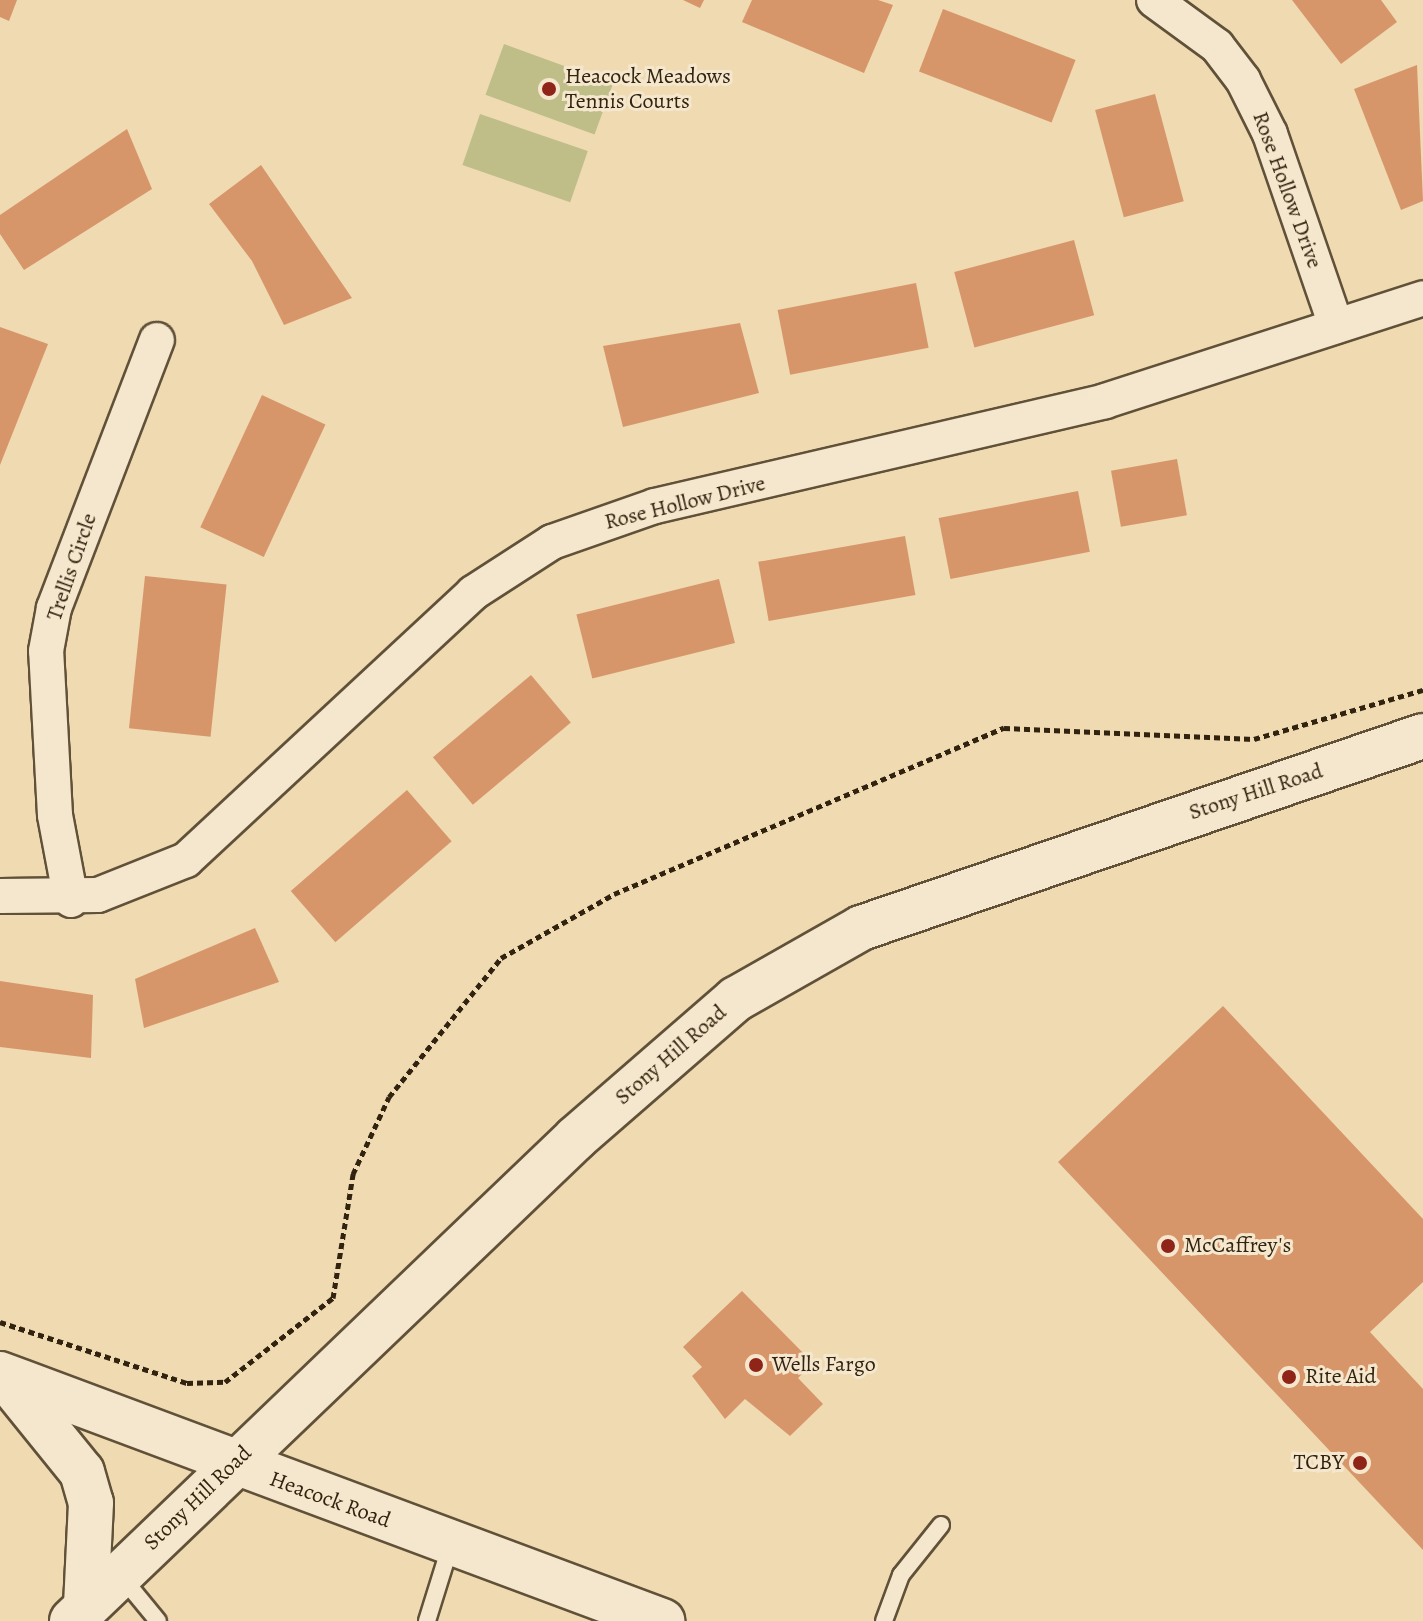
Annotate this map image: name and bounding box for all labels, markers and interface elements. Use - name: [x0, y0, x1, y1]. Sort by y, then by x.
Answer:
- place label: Heacock Meadows Tennis Courts: [565, 63, 731, 114]
- marker: Heacock Meadows Tennis Courts: [540, 80, 558, 98]
- street label: Rose Hollow Drive: [1246, 108, 1328, 272]
- street label: Rose Hollow Drive: [602, 470, 768, 536]
- street label: Trellis Circle: [41, 510, 103, 624]
- street label: Stony Hill Road: [1186, 758, 1326, 826]
- street label: Stony Hill Road: [610, 999, 732, 1111]
- place label: McCaffrey's: [1184, 1233, 1291, 1259]
- marker: McCaffrey's: [1159, 1237, 1177, 1255]
- place label: Wells Fargo: [772, 1352, 876, 1378]
- marker: Wells Fargo: [747, 1356, 765, 1374]
- place label: Rite Aid: [1305, 1364, 1376, 1390]
- marker: Rite Aid: [1280, 1368, 1298, 1386]
- street label: Stony Hill Road: [139, 1440, 257, 1556]
- place label: TCBY: [1294, 1450, 1344, 1476]
- marker: TCBY: [1351, 1454, 1369, 1472]
- street label: Heacock Road: [266, 1466, 394, 1534]

